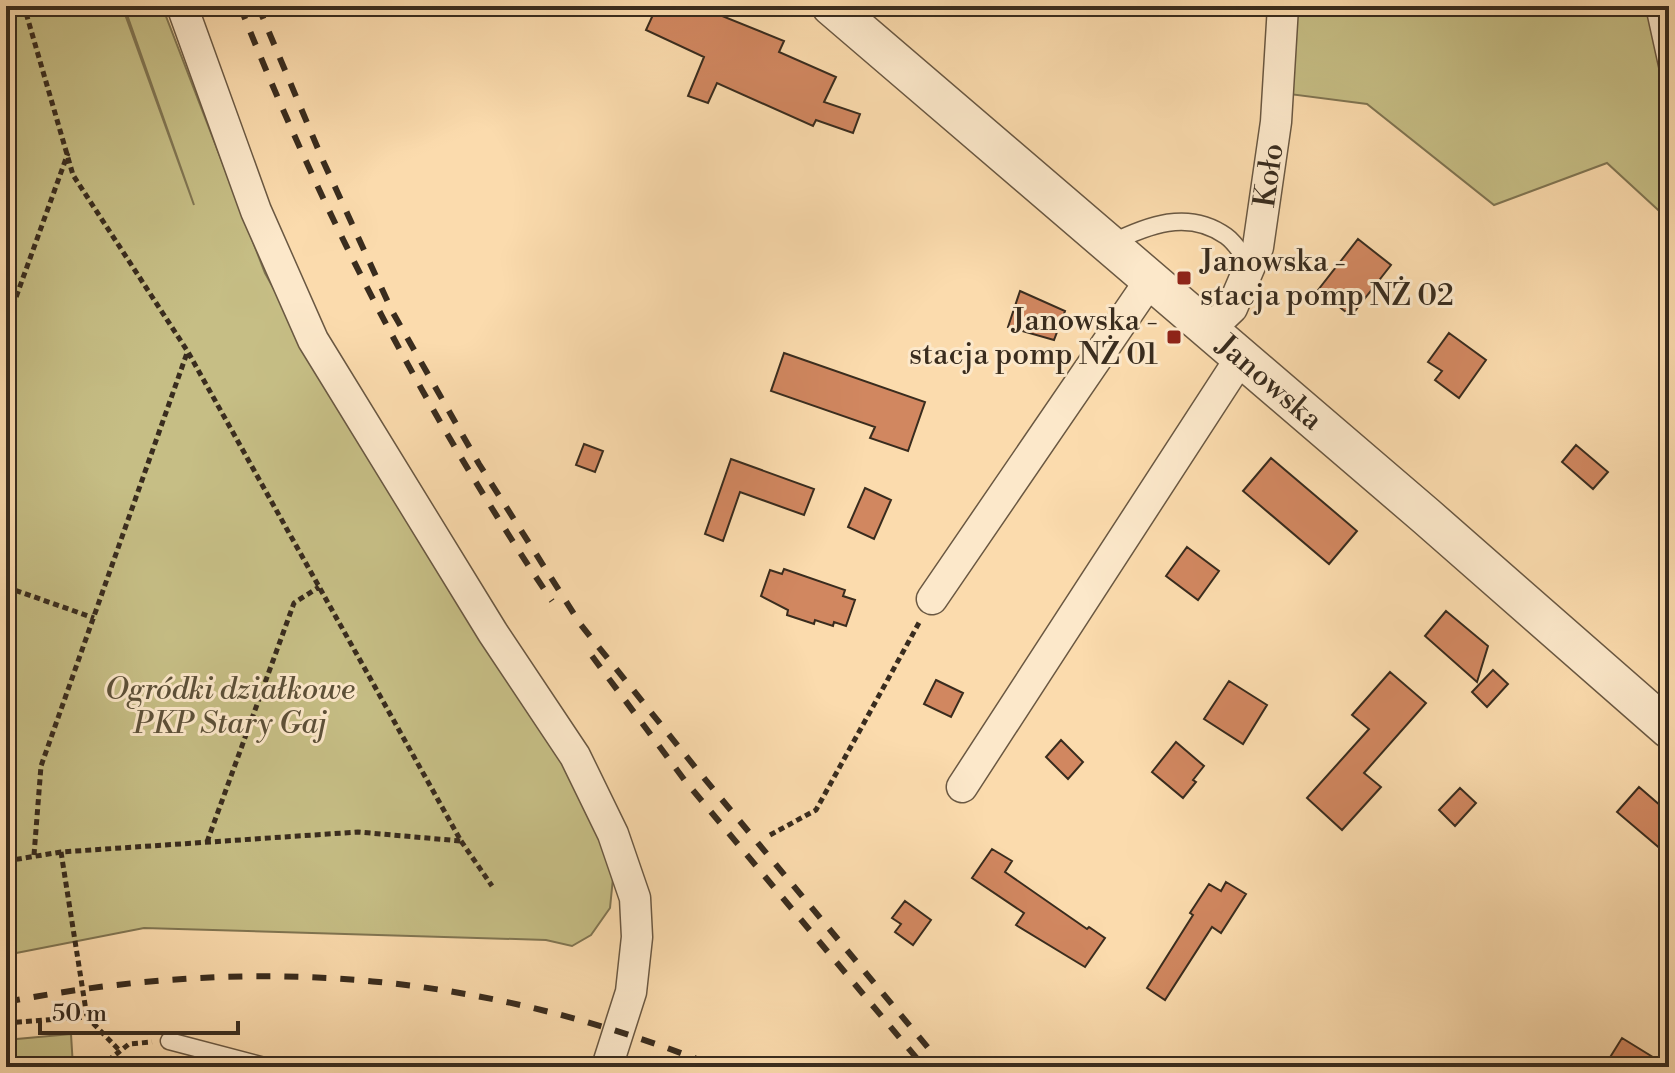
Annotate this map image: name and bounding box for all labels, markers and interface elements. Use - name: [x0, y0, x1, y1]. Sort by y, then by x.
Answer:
- street label: Koło: [1246, 141, 1293, 210]
- place label: Janowska - stacja pomp NŻ 02: [1199, 243, 1454, 315]
- marker: Janowska - stacja pomp NŻ 02: [1175, 269, 1193, 287]
- place label: Janowska - stacja pomp NŻ 01: [909, 302, 1158, 374]
- street label: Janowska: [1207, 326, 1331, 440]
- marker: Janowska - stacja pomp NŻ 01: [1165, 328, 1183, 346]
- park label: Ogródki działkowe PKP Stary Gaj: [105, 671, 355, 743]
- scale bar: [40, 985, 238, 1035]
- text: 50 m: [52, 999, 107, 1029]

